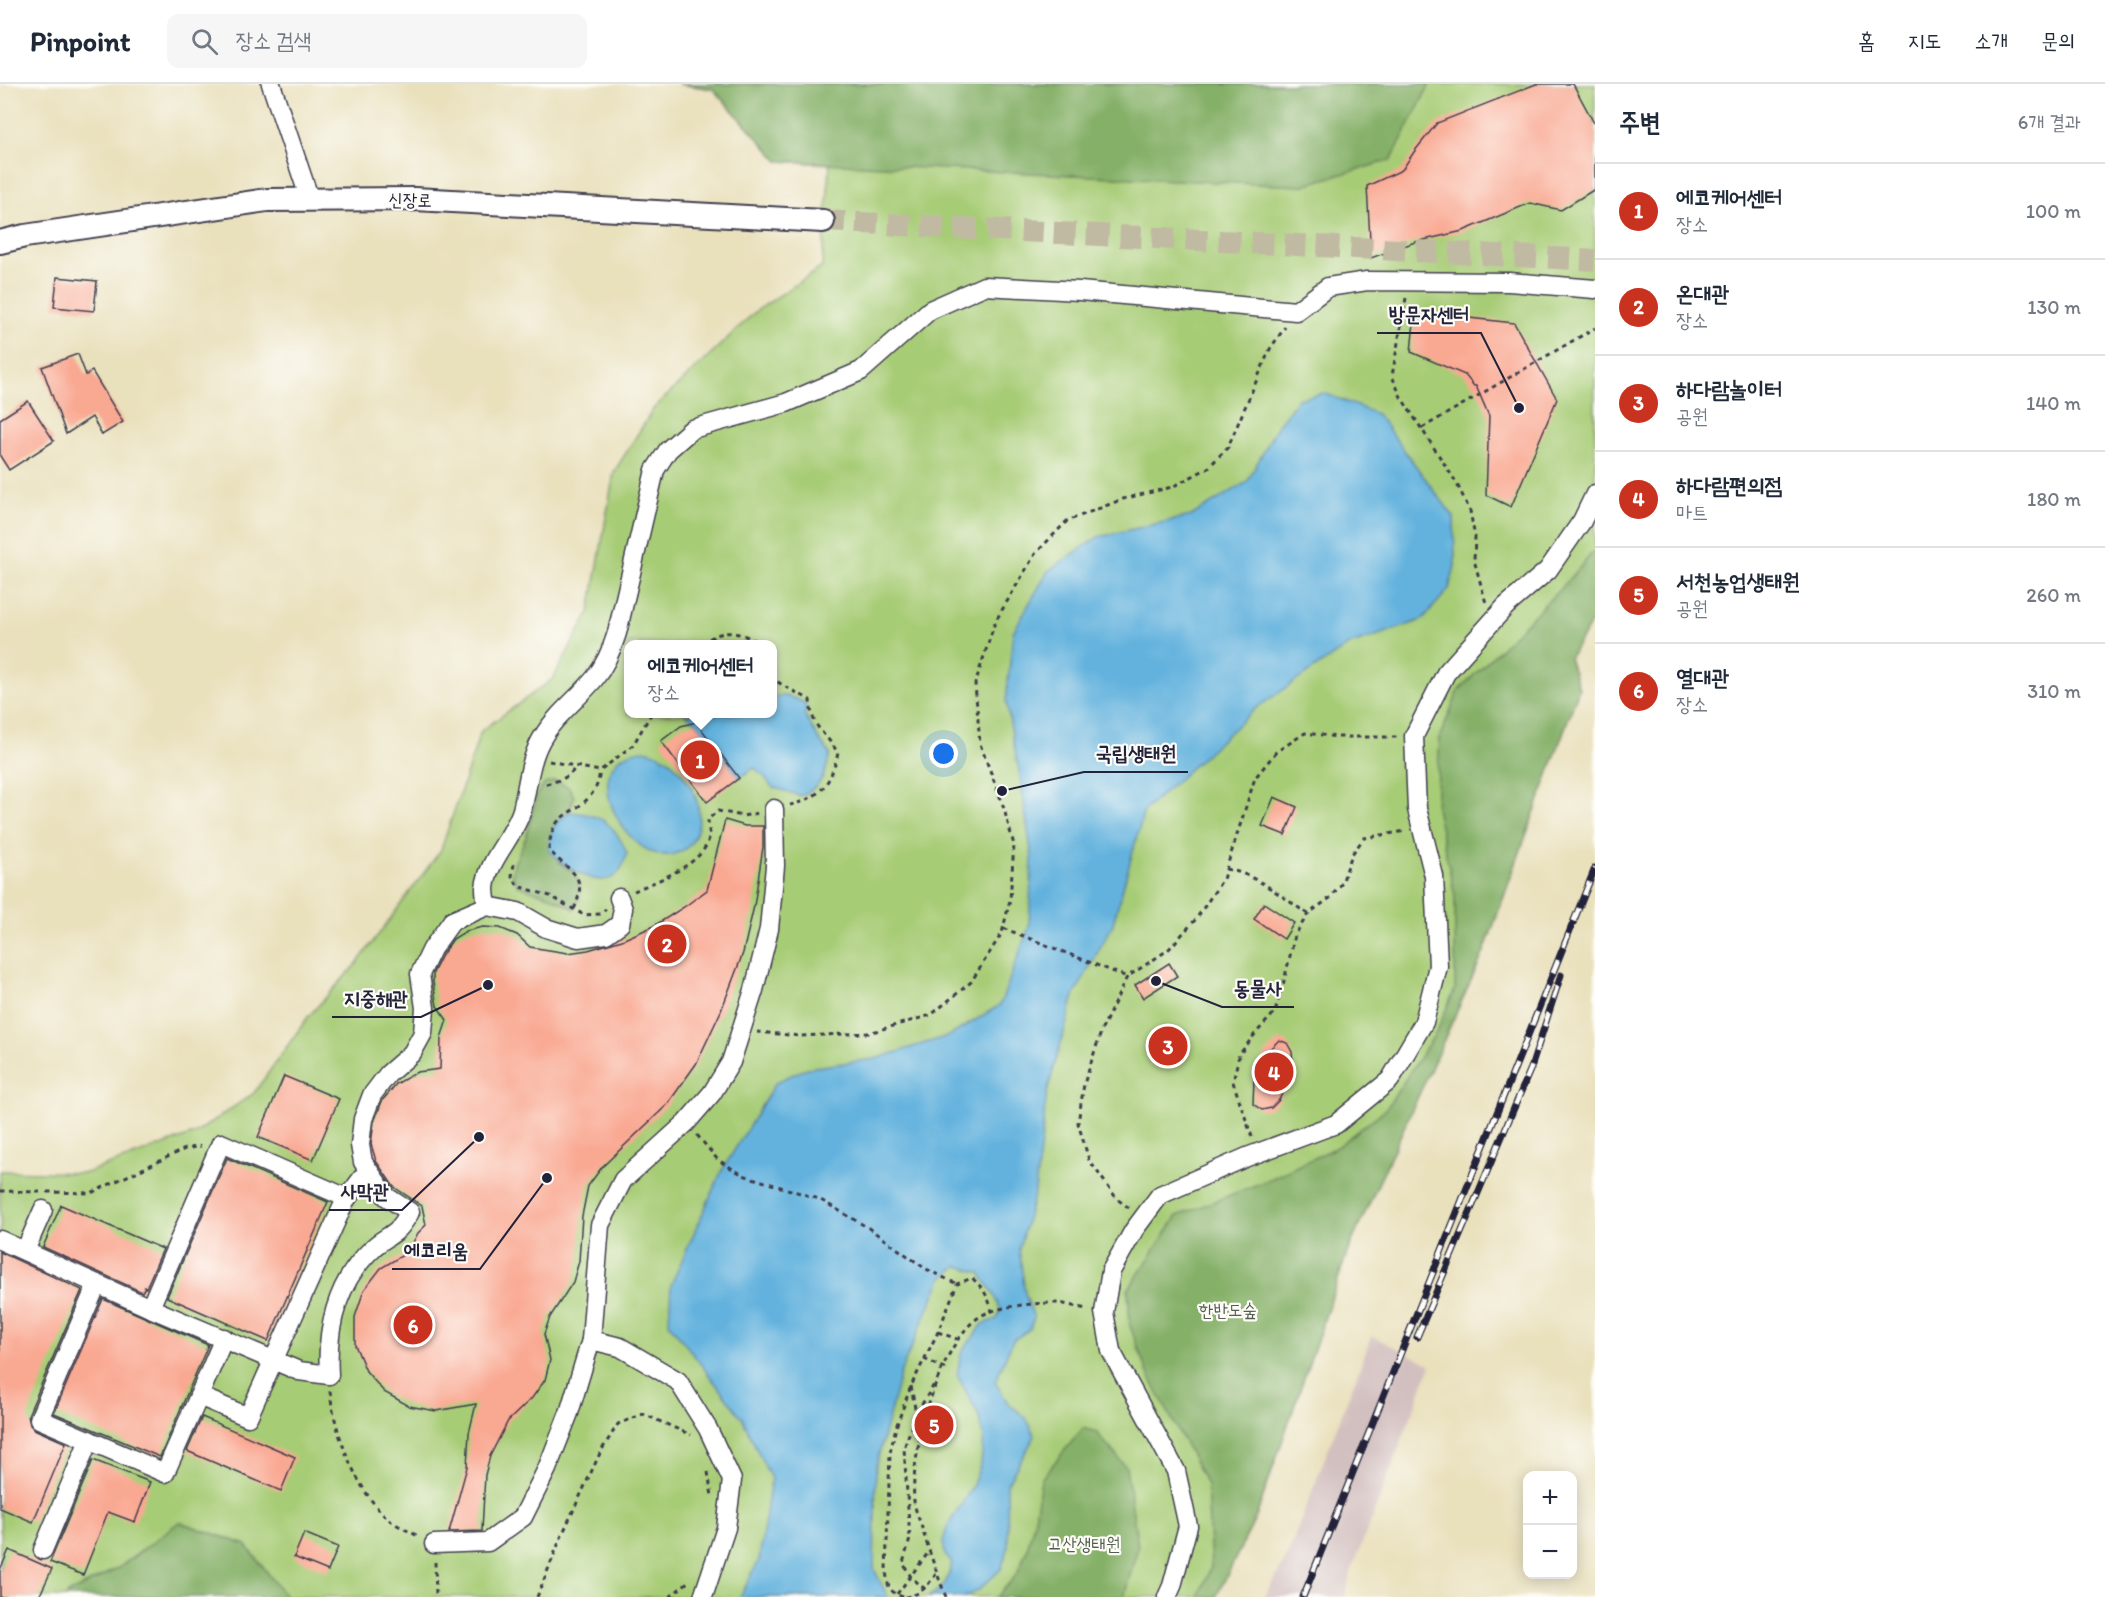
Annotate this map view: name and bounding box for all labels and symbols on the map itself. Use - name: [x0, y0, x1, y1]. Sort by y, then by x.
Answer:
- street label: 신장로: [388, 189, 432, 211]
- callout: 방문자센터: [1377, 295, 1481, 333]
- text: 방문자센터: [1389, 302, 1469, 326]
- callout: 국립생태원: [1084, 734, 1188, 772]
- pin: 1: [680, 738, 720, 782]
- your location: [929, 739, 958, 768]
- text: 국립생태원: [1096, 741, 1176, 765]
- pin: 2: [648, 922, 686, 966]
- callout: 동물사: [1222, 969, 1294, 1007]
- text: 동물사: [1234, 976, 1282, 1000]
- callout: 지중해관: [332, 979, 421, 1017]
- text: 지중해관: [344, 986, 408, 1010]
- pin: 3: [1148, 1024, 1188, 1068]
- pin: 4: [1254, 1050, 1294, 1094]
- callout: 사막관: [329, 1172, 402, 1210]
- text: 사막관: [340, 1179, 389, 1203]
- callout: 에코리움: [392, 1231, 480, 1269]
- text: 에코리움: [404, 1238, 468, 1262]
- park label: 한반도숲: [1199, 1299, 1257, 1321]
- pin: 6: [394, 1302, 432, 1348]
- pin: 5: [914, 1402, 954, 1448]
- park label: 고산생태원: [1048, 1533, 1120, 1555]

